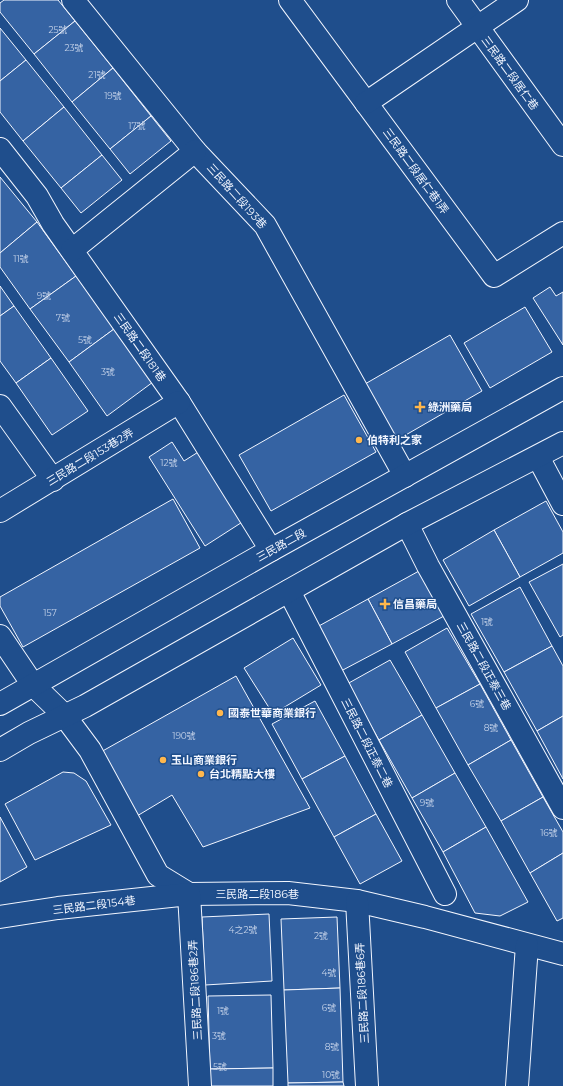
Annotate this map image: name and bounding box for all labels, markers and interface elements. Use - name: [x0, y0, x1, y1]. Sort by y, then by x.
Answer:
- house number: 25號: [48, 24, 68, 35]
- street label: 三民路二段居仁巷: [478, 33, 542, 113]
- house number: 23號: [64, 42, 84, 53]
- house number: 21號: [88, 69, 106, 80]
- house number: 19號: [104, 90, 122, 101]
- house number: 17號: [128, 120, 146, 131]
- street label: 三民路二段居仁巷1弄: [380, 125, 452, 217]
- street label: 三民路二段193巷: [204, 161, 270, 231]
- house number: 11號: [13, 253, 29, 264]
- house number: 9號: [37, 290, 51, 301]
- street label: 三民路二段181巷: [111, 310, 169, 384]
- house number: 7號: [56, 312, 70, 323]
- house number: 5號: [78, 334, 92, 345]
- house number: 3號: [101, 366, 115, 377]
- place label: 綠洲藥局: [428, 400, 472, 414]
- marker: 綠洲藥局: [415, 402, 425, 412]
- street label: 三民路二段153巷2弄: [44, 425, 136, 489]
- place label: 伯特利之家: [367, 433, 422, 447]
- marker: 伯特利之家: [354, 435, 364, 445]
- house number: 12號: [160, 457, 178, 468]
- street label: 三民路二段: [254, 526, 308, 564]
- place label: 信昌藥局: [393, 597, 437, 611]
- marker: 信昌藥局: [380, 599, 390, 609]
- house number: 157: [43, 607, 57, 618]
- house number: 1號: [481, 616, 493, 627]
- street label: 三民路二段正泰三巷: [454, 619, 514, 713]
- street label: 三民路二段正泰二巷: [338, 696, 396, 790]
- house number: 6號: [470, 698, 484, 709]
- place label: 國泰世華商業銀行: [228, 706, 316, 720]
- marker: 國泰世華商業銀行: [215, 708, 225, 718]
- house number: 8號: [484, 722, 498, 733]
- house number: 190號: [172, 730, 196, 741]
- place label: 玉山商業銀行: [171, 753, 237, 767]
- marker: 玉山商業銀行: [158, 755, 168, 765]
- place label: 台北精點大樓: [209, 767, 275, 781]
- marker: 台北精點大樓: [196, 769, 206, 779]
- house number: 9號: [420, 797, 434, 808]
- house number: 16號: [540, 827, 558, 838]
- street label: 三民路二段186巷: [215, 887, 299, 901]
- street label: 三民路二段154巷: [52, 893, 136, 917]
- house number: 4之2號: [228, 924, 258, 935]
- house number: 2號: [314, 930, 328, 941]
- street label: 三民路二段186巷2弄: [185, 939, 205, 1041]
- street label: 三民路二段186巷6弄: [352, 942, 372, 1044]
- house number: 4號: [322, 967, 336, 978]
- house number: 6號: [322, 1002, 336, 1013]
- house number: 1號: [217, 1005, 229, 1016]
- house number: 3號: [212, 1030, 226, 1041]
- house number: 8號: [325, 1041, 339, 1052]
- house number: 5號: [213, 1061, 227, 1072]
- house number: 10號: [322, 1069, 340, 1080]

